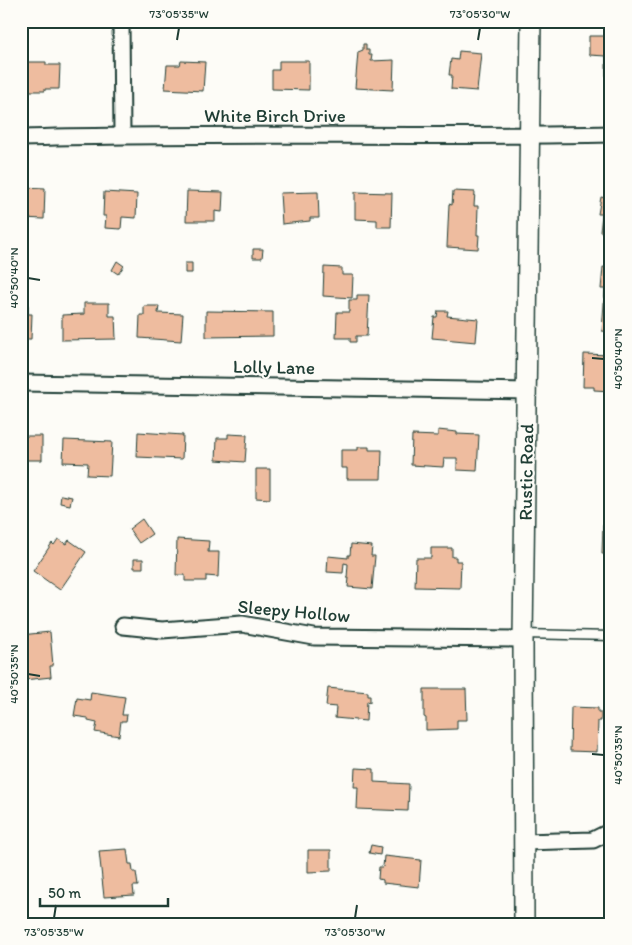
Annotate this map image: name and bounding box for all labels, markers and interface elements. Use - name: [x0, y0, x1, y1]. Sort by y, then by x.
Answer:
- text: 73°05'35"W: [149, 7, 209, 21]
- text: 73°05'30"W: [450, 7, 510, 21]
- street label: White Birch Drive: [204, 104, 346, 127]
- text: 40°50'40"N: [7, 247, 21, 309]
- text: 40°50'40"N: [611, 328, 625, 390]
- street label: Lolly Lane: [233, 355, 315, 379]
- street label: Rustic Road: [514, 423, 538, 521]
- street label: Sleepy Hollow: [237, 595, 351, 627]
- text: 40°50'35"N: [7, 644, 21, 704]
- text: 40°50'35"N: [611, 725, 625, 785]
- scale bar: [40, 875, 168, 907]
- text: 50 m: [48, 884, 81, 902]
- text: 73°05'35"W: [24, 925, 84, 939]
- text: 73°05'30"W: [325, 925, 385, 939]

